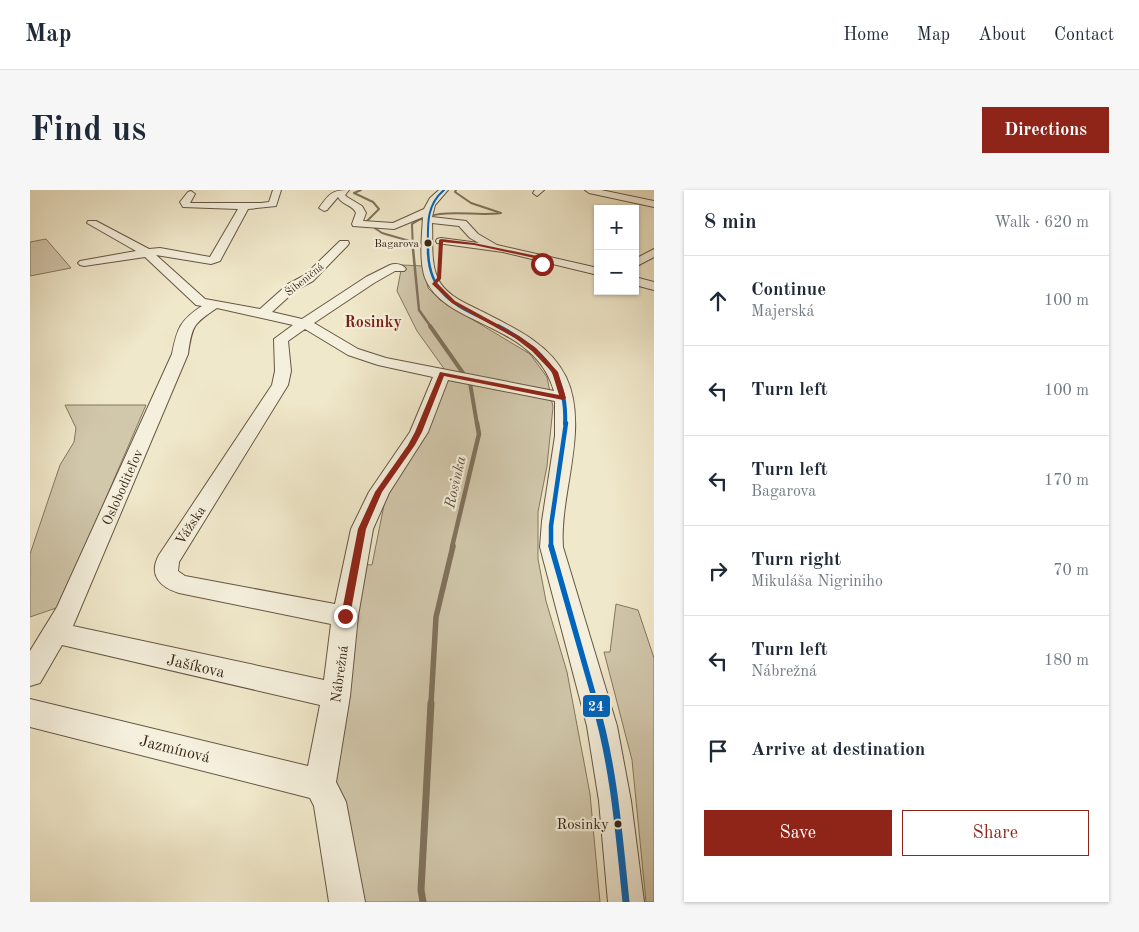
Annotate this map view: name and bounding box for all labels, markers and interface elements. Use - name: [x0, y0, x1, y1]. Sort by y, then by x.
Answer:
- text: Map: [25, 23, 72, 47]
- text: Home: [843, 26, 889, 44]
- text: Map: [917, 26, 950, 44]
- text: About: [978, 26, 1026, 44]
- text: Contact: [1054, 26, 1114, 44]
- button: Directions: [982, 107, 1109, 153]
- text: Find us: [30, 113, 146, 148]
- map controls: [594, 205, 639, 295]
- button: +: [594, 205, 639, 250]
- text: 8 min: [704, 212, 757, 233]
- text: Walk · 620 m: [994, 215, 1089, 231]
- marker: Bagarova: [423, 238, 433, 248]
- place label: Bagarova: [374, 239, 420, 250]
- button: −: [594, 250, 639, 295]
- route start: [531, 253, 554, 276]
- street label: Šibeničná: [282, 259, 327, 299]
- text: Continue: [751, 281, 826, 300]
- icon: ahead: [704, 287, 732, 315]
- text: 100 m: [1044, 293, 1089, 309]
- text: Majerská: [751, 304, 815, 320]
- district label: Rosinky: [344, 315, 402, 331]
- icon: left: [704, 377, 732, 405]
- text: Turn left: [751, 381, 828, 400]
- text: 100 m: [1044, 383, 1089, 399]
- street label: Osloboditeľov: [100, 447, 146, 528]
- water label: Rosinka: [443, 455, 470, 511]
- text: Turn left: [751, 461, 828, 480]
- icon: left: [704, 467, 732, 495]
- text: 170 m: [1044, 473, 1089, 489]
- text: Bagarova: [751, 484, 816, 500]
- street label: Vážska: [173, 504, 208, 547]
- text: Turn right: [751, 551, 841, 570]
- icon: right: [704, 557, 732, 585]
- text: 70 m: [1053, 563, 1089, 579]
- text: Mikuláša Nigriniho: [751, 574, 883, 590]
- route end: [334, 605, 357, 628]
- text: Turn left: [751, 641, 828, 660]
- street label: Nábrežná: [329, 645, 351, 704]
- icon: left: [704, 647, 732, 675]
- street label: Jašíkova: [165, 652, 226, 681]
- text: 180 m: [1044, 653, 1089, 669]
- text: Nábrežná: [751, 664, 817, 680]
- line badge: 24: [582, 694, 611, 718]
- text: 24: [588, 700, 604, 714]
- street label: Jazmínová: [137, 733, 212, 766]
- icon: arrive: [704, 737, 732, 765]
- text: Arrive at destination: [751, 741, 925, 760]
- button: Save: [704, 810, 892, 856]
- button: Share: [902, 810, 1089, 856]
- place label: Rosinky: [556, 818, 609, 833]
- marker: Rosinky: [613, 819, 623, 829]

